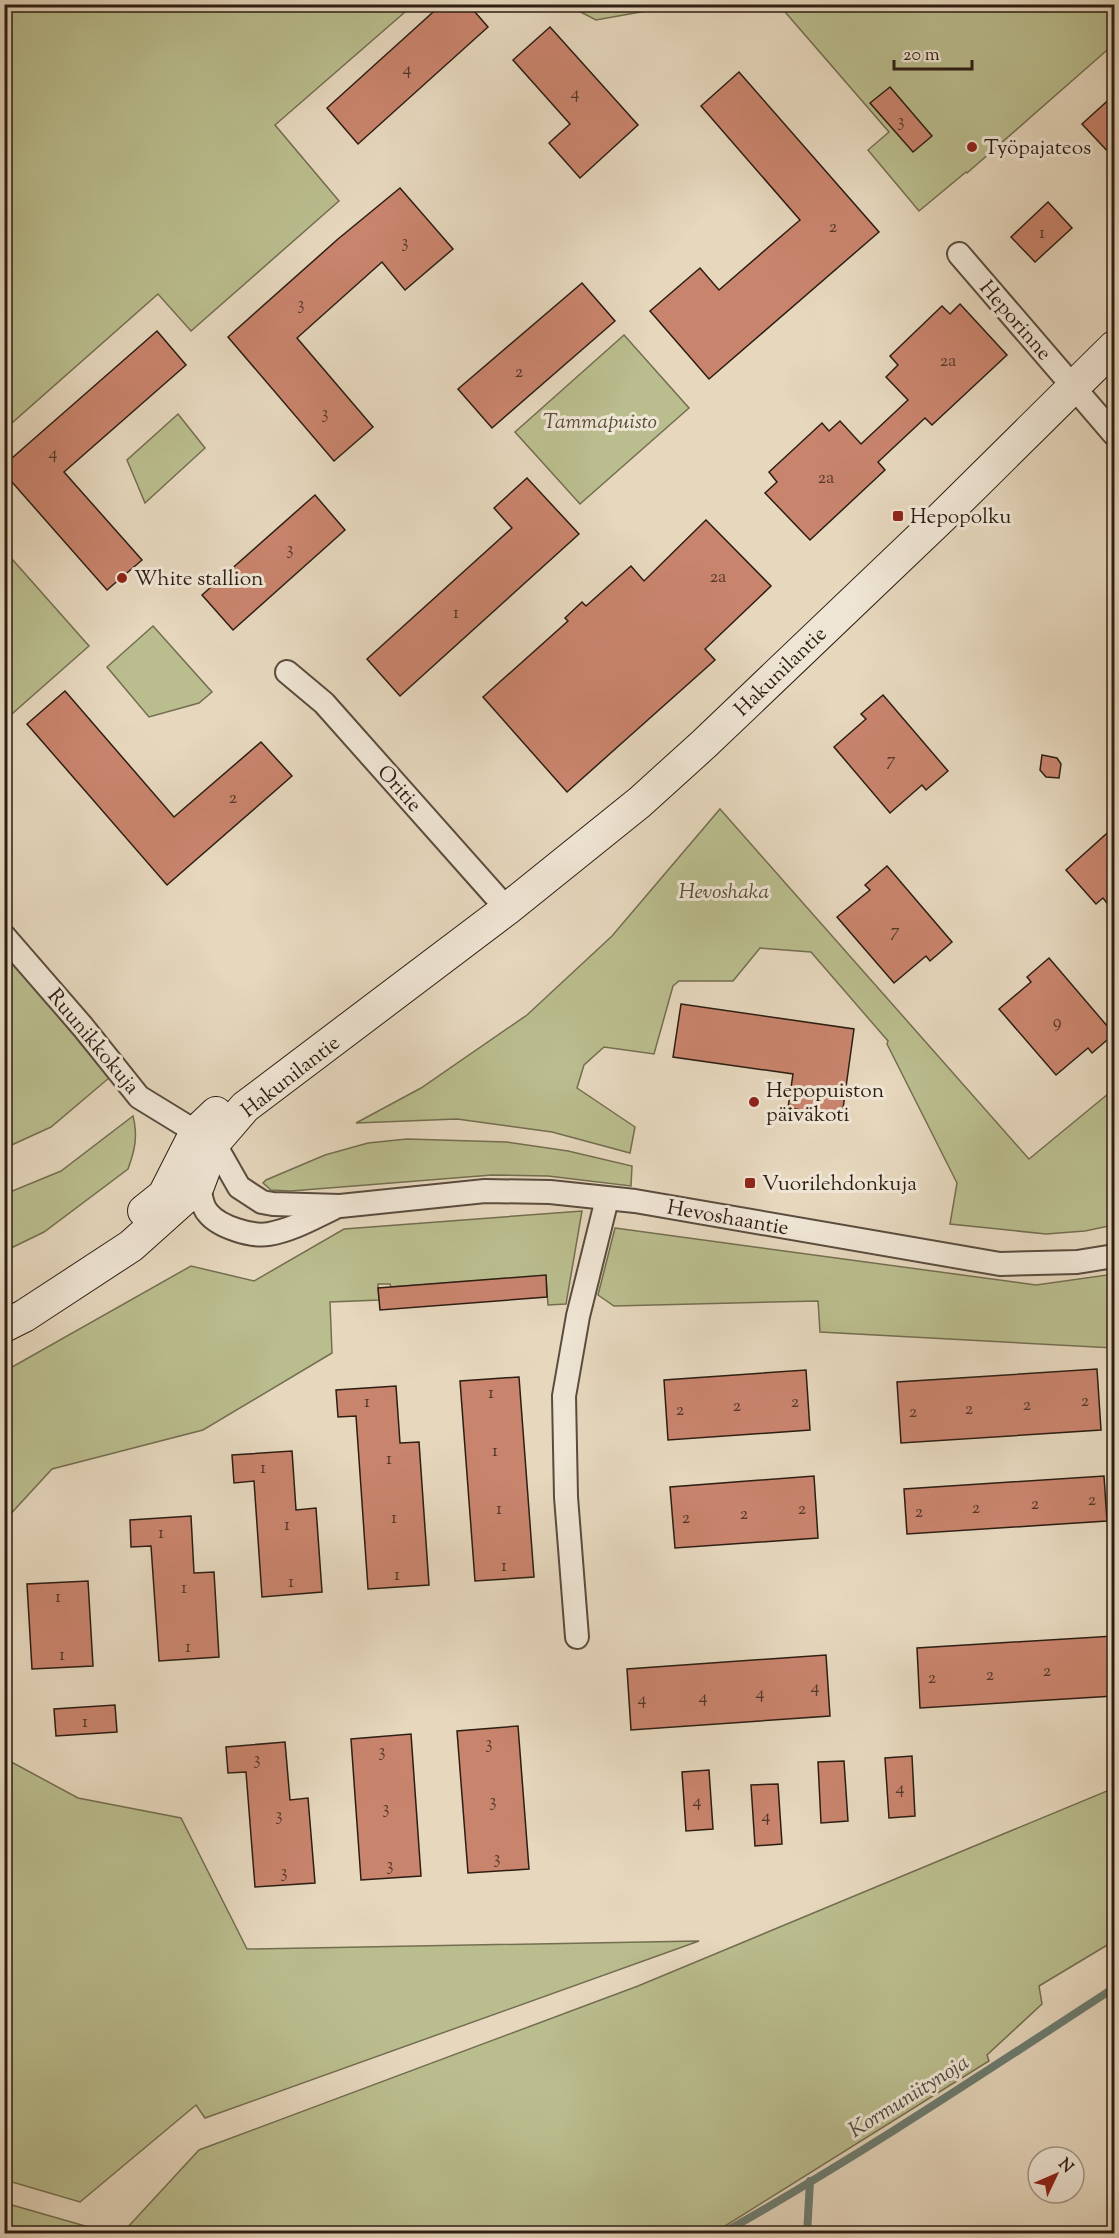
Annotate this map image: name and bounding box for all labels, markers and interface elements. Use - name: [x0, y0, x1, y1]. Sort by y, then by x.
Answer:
- scale bar: [894, 33, 972, 71]
- text: 20 m: [903, 43, 940, 69]
- house number: 4: [402, 57, 412, 83]
- house number: 4: [570, 81, 580, 107]
- house number: 3: [897, 109, 905, 135]
- place label: Työpajateos: [984, 134, 1091, 164]
- marker: Työpajateos: [965, 140, 979, 154]
- house number: 2: [829, 215, 838, 241]
- house number: 1: [1039, 221, 1045, 247]
- house number: 3: [401, 230, 409, 256]
- street label: Heporinne: [971, 275, 1058, 368]
- house number: 3: [297, 292, 305, 318]
- house number: 2a: [940, 349, 956, 375]
- house number: 2: [515, 360, 524, 386]
- house number: 3: [321, 401, 329, 427]
- park label: Tammapuisto: [543, 408, 657, 438]
- house number: 4: [48, 441, 58, 467]
- house number: 2a: [818, 466, 834, 492]
- place label: Hepopolku: [910, 503, 1011, 533]
- marker: Hepopolku: [891, 509, 905, 523]
- house number: 3: [286, 537, 294, 563]
- place label: White stallion: [134, 565, 264, 595]
- house number: 2a: [710, 565, 726, 591]
- marker: White stallion: [115, 571, 129, 585]
- house number: 1: [453, 601, 459, 627]
- street label: Hakunilantie: [728, 621, 834, 724]
- house number: 7: [886, 748, 896, 774]
- street label: Oritie: [369, 759, 428, 820]
- house number: 2: [229, 786, 238, 812]
- park label: Hevoshaka: [679, 878, 769, 908]
- house number: 7: [890, 919, 900, 945]
- street label: Ruunikkokuja: [39, 983, 146, 1102]
- house number: 9: [1053, 1010, 1062, 1036]
- street label: Hakunilantie: [235, 1029, 347, 1126]
- place label: Hepopuiston päiväkoti: [766, 1077, 884, 1131]
- marker: Hepopuiston päiväkoti: [747, 1095, 761, 1109]
- place label: Vuorilehdonkuja: [762, 1170, 917, 1200]
- marker: Vuorilehdonkuja: [743, 1176, 757, 1190]
- street label: Hevoshaantie: [665, 1194, 791, 1244]
- house number: 1: [488, 1381, 494, 1407]
- house number: 2: [1081, 1389, 1090, 1415]
- house number: 1: [364, 1390, 370, 1416]
- house number: 2: [791, 1390, 800, 1416]
- house number: 2: [1023, 1393, 1032, 1419]
- house number: 2: [733, 1394, 742, 1420]
- house number: 2: [965, 1397, 974, 1423]
- house number: 2: [676, 1398, 685, 1424]
- house number: 2: [909, 1400, 918, 1426]
- house number: 1: [492, 1439, 498, 1465]
- house number: 1: [386, 1447, 392, 1473]
- house number: 1: [260, 1456, 266, 1482]
- house number: 2: [1088, 1488, 1097, 1514]
- house number: 2: [1031, 1492, 1040, 1518]
- house number: 2: [972, 1496, 981, 1522]
- house number: 1: [496, 1497, 502, 1523]
- house number: 2: [798, 1497, 807, 1523]
- house number: 2: [915, 1500, 924, 1526]
- house number: 2: [740, 1502, 749, 1528]
- house number: 1: [391, 1506, 397, 1532]
- house number: 2: [682, 1506, 691, 1532]
- house number: 1: [284, 1513, 290, 1539]
- house number: 1: [158, 1521, 164, 1547]
- house number: 1: [501, 1554, 507, 1580]
- house number: 1: [394, 1563, 400, 1589]
- house number: 1: [288, 1570, 294, 1596]
- house number: 1: [181, 1576, 187, 1602]
- house number: 1: [55, 1585, 61, 1611]
- house number: 1: [185, 1635, 191, 1661]
- house number: 1: [59, 1643, 65, 1669]
- house number: 2: [1043, 1659, 1052, 1685]
- house number: 2: [986, 1663, 995, 1689]
- house number: 2: [928, 1666, 937, 1692]
- house number: 4: [810, 1675, 820, 1701]
- house number: 4: [755, 1681, 765, 1707]
- house number: 4: [698, 1685, 708, 1711]
- house number: 4: [637, 1687, 647, 1713]
- house number: 1: [82, 1710, 88, 1736]
- house number: 3: [485, 1731, 493, 1757]
- house number: 3: [378, 1739, 386, 1765]
- house number: 3: [253, 1747, 261, 1773]
- house number: 4: [895, 1776, 905, 1802]
- house number: 3: [489, 1789, 497, 1815]
- house number: 4: [692, 1789, 702, 1815]
- house number: 3: [382, 1796, 390, 1822]
- house number: 3: [275, 1803, 283, 1829]
- house number: 4: [761, 1804, 771, 1830]
- house number: 3: [493, 1846, 501, 1872]
- house number: 3: [386, 1853, 394, 1879]
- house number: 3: [280, 1860, 288, 1886]
- water label: Kormuniitynoja: [843, 2048, 976, 2147]
- north arrow: [1026, 2145, 1086, 2205]
- text: N: [1052, 2154, 1078, 2179]

